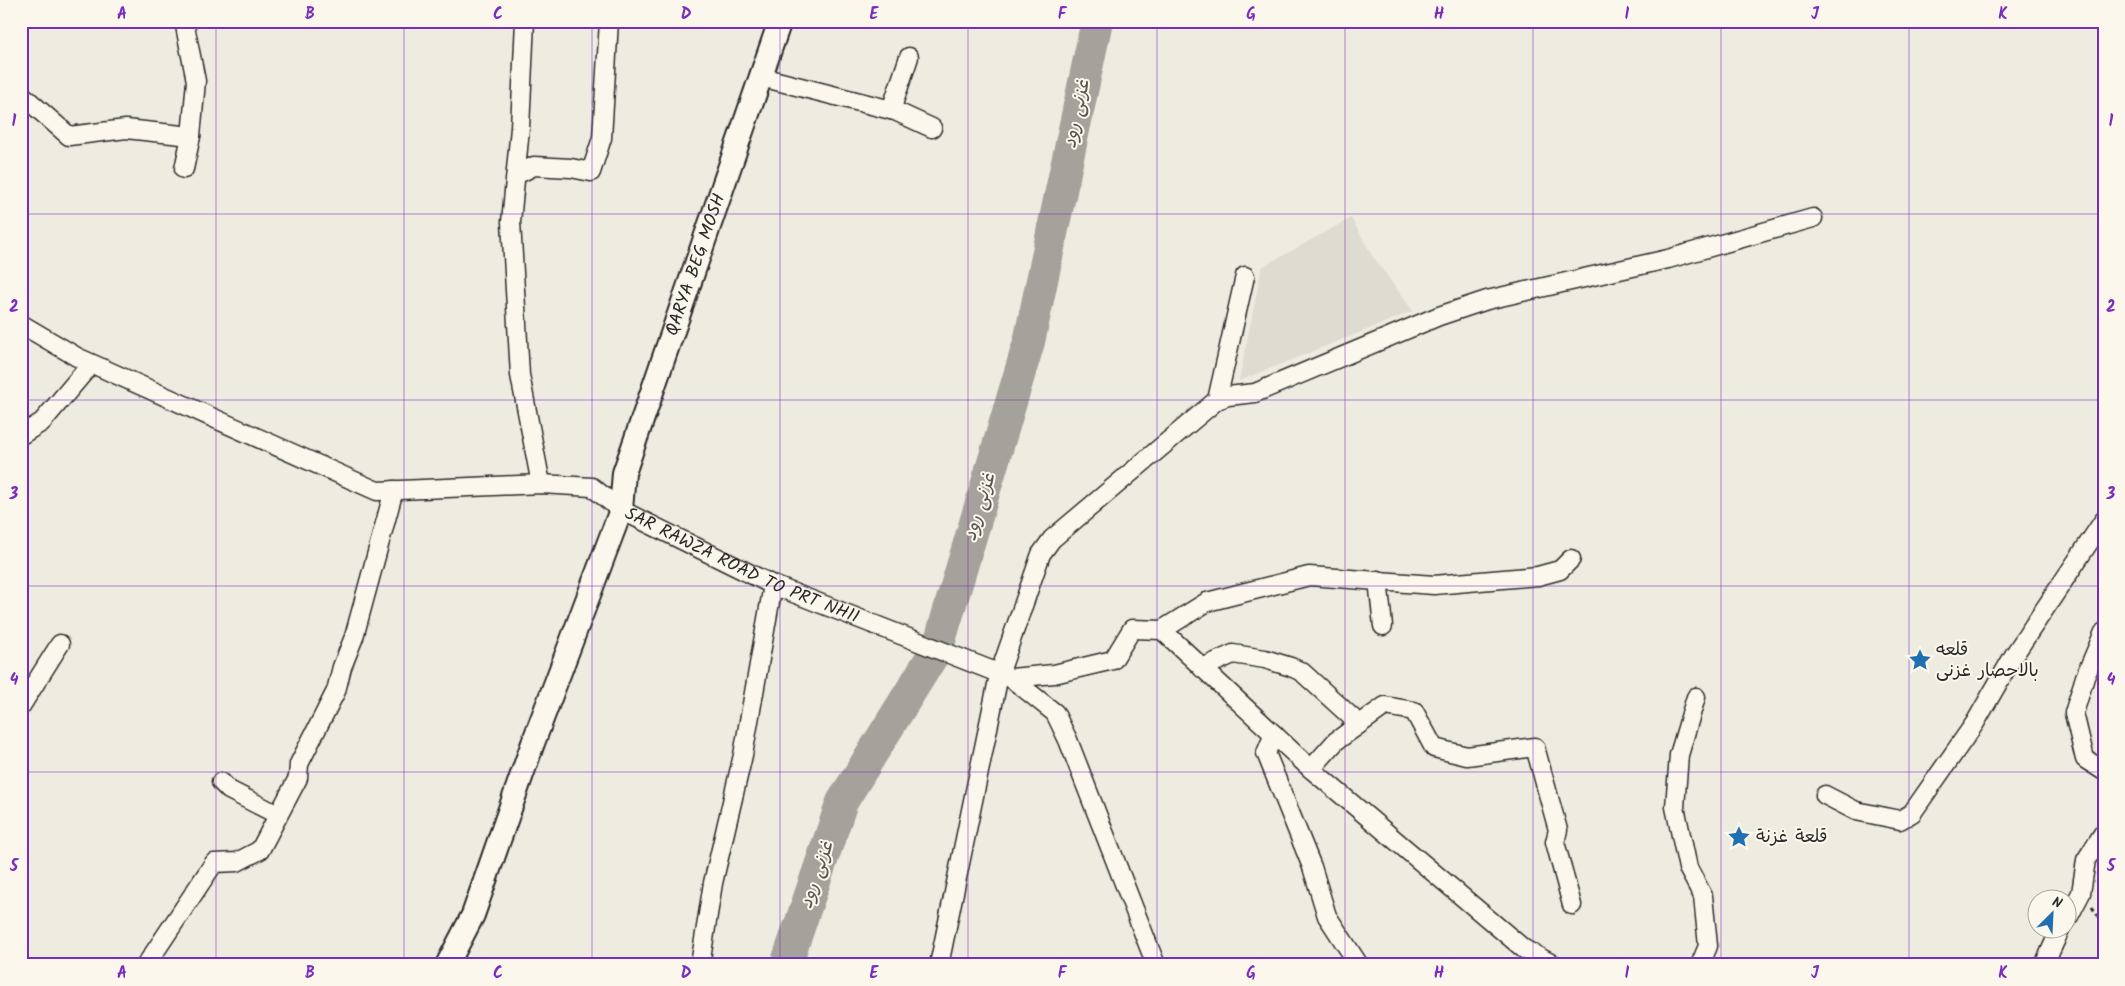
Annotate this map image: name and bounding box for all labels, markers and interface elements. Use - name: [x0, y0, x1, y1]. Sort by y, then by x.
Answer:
- text: A: [117, 2, 127, 27]
- text: B: [305, 2, 315, 27]
- text: C: [493, 2, 503, 27]
- text: D: [681, 2, 692, 27]
- text: E: [870, 2, 880, 27]
- text: F: [1058, 2, 1068, 27]
- text: G: [1246, 2, 1256, 27]
- text: H: [1434, 2, 1444, 27]
- text: I: [1625, 2, 1630, 27]
- text: J: [1811, 2, 1820, 27]
- text: K: [1998, 2, 2008, 27]
- water label: غزنی رود: [1055, 77, 1099, 151]
- text: 1: [12, 109, 17, 134]
- text: 1: [2109, 109, 2114, 134]
- street label: QARYA BEG MOSH: [658, 190, 734, 340]
- text: 2: [9, 295, 19, 320]
- text: 2: [2106, 295, 2116, 320]
- water label: غزنی رود: [955, 469, 1005, 545]
- text: 3: [9, 482, 19, 507]
- text: 3: [2106, 482, 2116, 507]
- street label: SAR RAWZA ROAD TO PRT NH11: [620, 499, 863, 632]
- place label: قلعه بالاحصار غزنی: [1936, 636, 2039, 686]
- place icon: قلعه بالاحصار غزنی: [1907, 647, 1933, 673]
- text: 4: [10, 668, 19, 693]
- text: 4: [2107, 668, 2116, 693]
- place label: قلعة غزنة: [1756, 823, 1828, 852]
- place icon: قلعة غزنة: [1726, 824, 1752, 850]
- water label: غزنی رود: [791, 837, 843, 913]
- text: 5: [9, 854, 20, 879]
- text: 5: [2106, 854, 2117, 879]
- north arrow: [2028, 888, 2078, 938]
- text: N: [2048, 891, 2066, 915]
- text: A: [117, 961, 127, 986]
- text: B: [305, 961, 315, 986]
- text: C: [493, 961, 503, 986]
- text: D: [681, 961, 692, 986]
- text: E: [870, 961, 880, 986]
- text: F: [1058, 961, 1068, 986]
- text: G: [1246, 961, 1256, 986]
- text: H: [1434, 961, 1444, 986]
- text: I: [1625, 961, 1630, 986]
- text: J: [1811, 961, 1820, 986]
- text: K: [1998, 961, 2008, 986]

